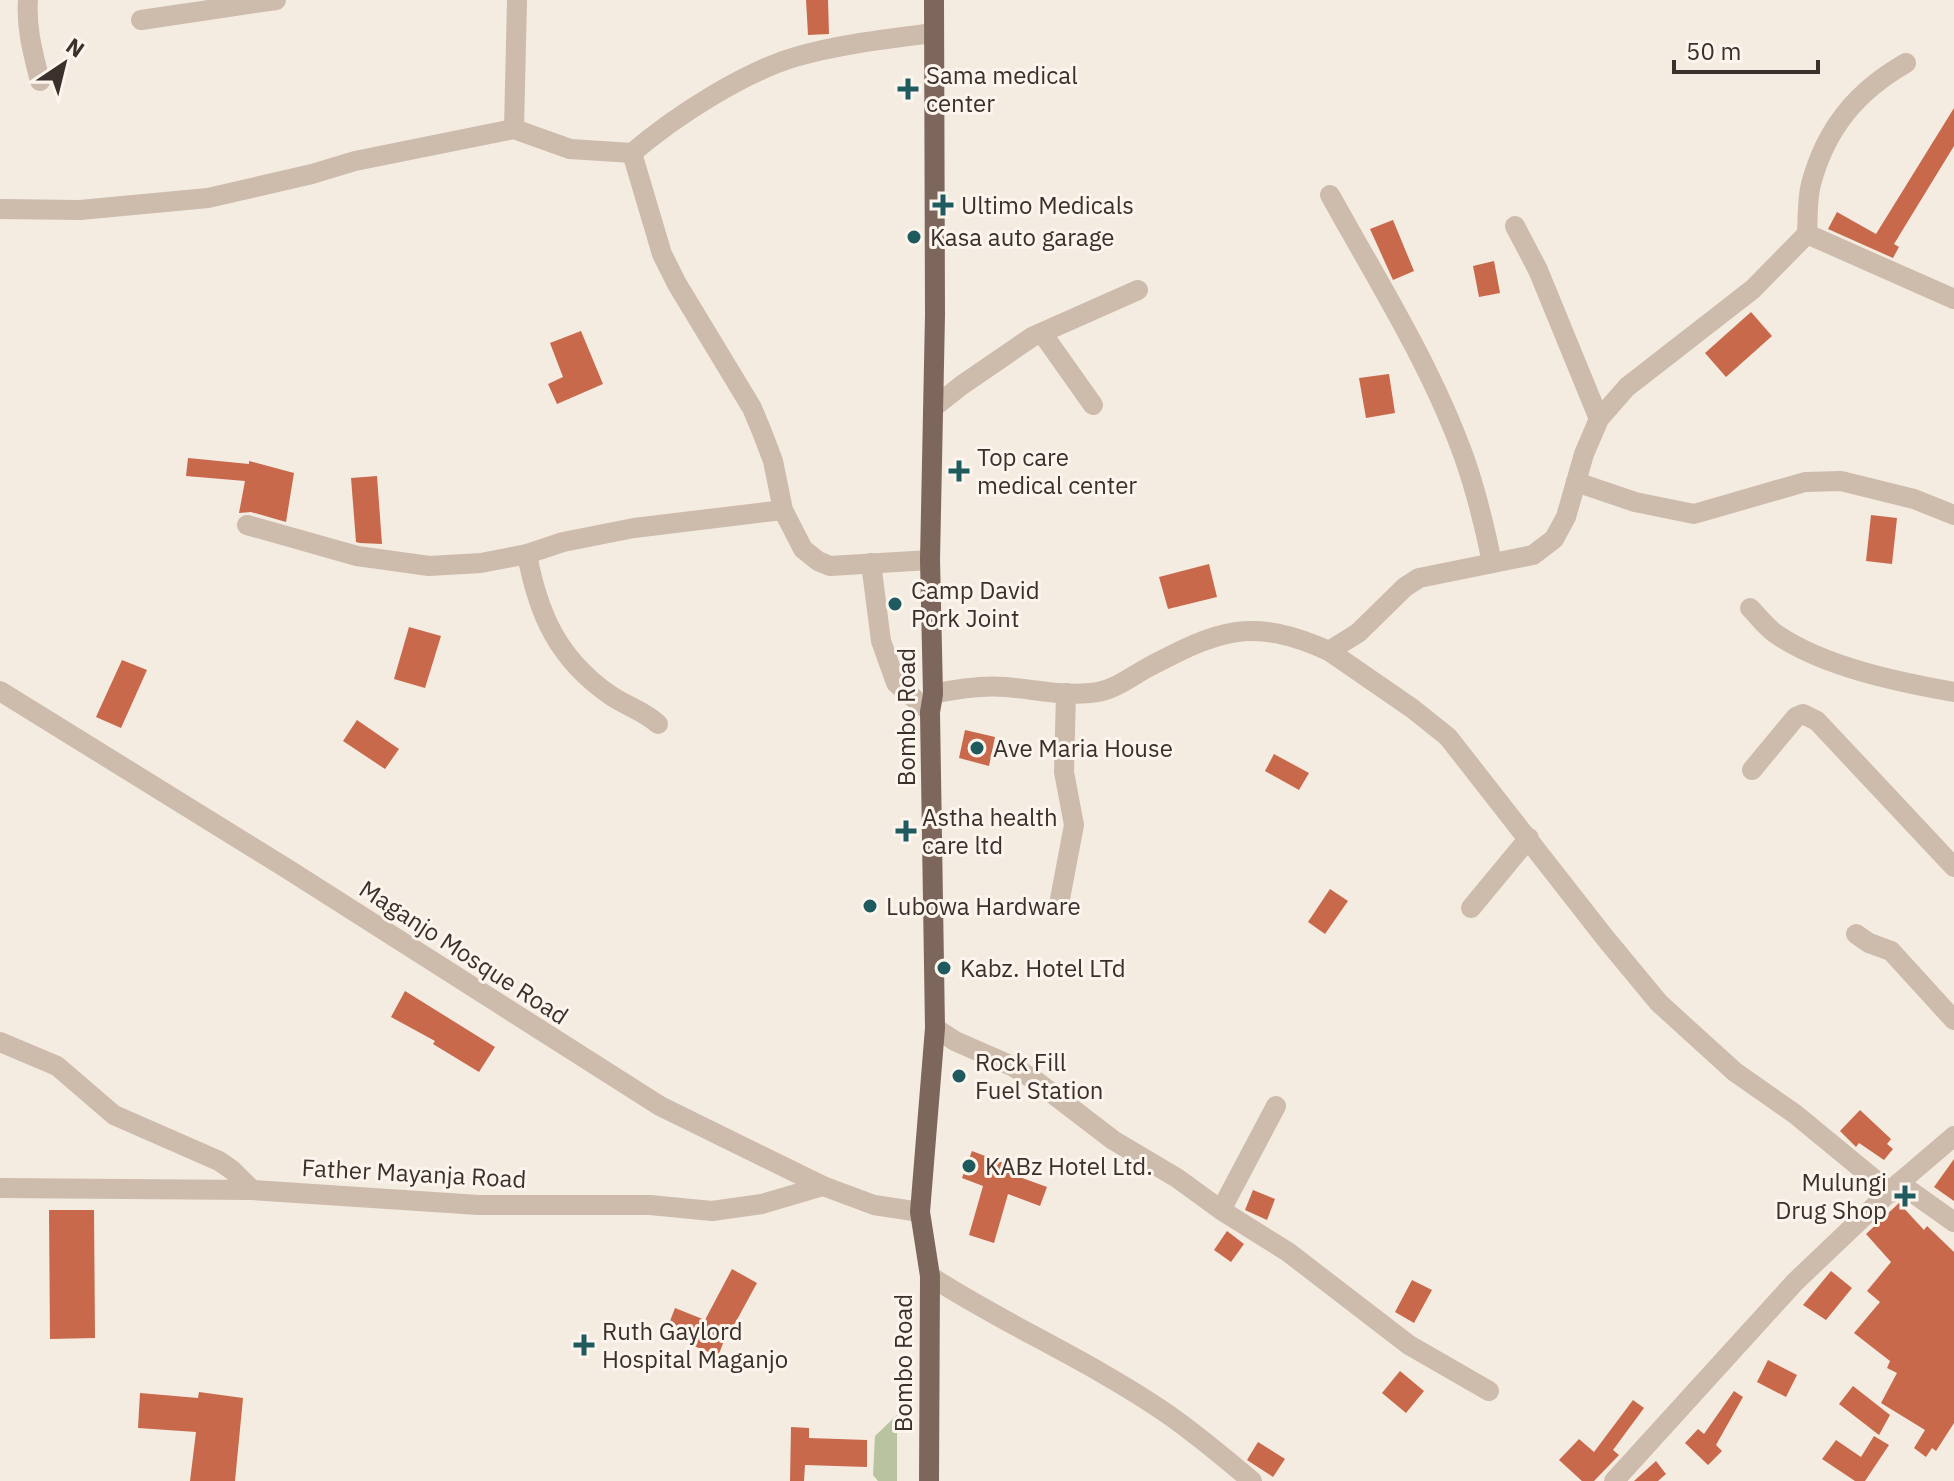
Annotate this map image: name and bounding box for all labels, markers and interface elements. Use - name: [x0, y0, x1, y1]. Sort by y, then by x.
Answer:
- north arrow: [24, 24, 104, 104]
- scale bar: [1674, 24, 1818, 74]
- text: N: [61, 31, 91, 64]
- text: 50 m: [1686, 35, 1741, 67]
- place label: Sama medical center: [926, 59, 1078, 119]
- marker: Sama medical center: [897, 78, 919, 100]
- place label: Ultimo Medicals: [961, 189, 1134, 221]
- marker: Ultimo Medicals: [932, 194, 954, 216]
- place label: Kasa auto garage: [930, 221, 1114, 253]
- marker: Kasa auto garage: [905, 228, 923, 246]
- place label: Top care medical center: [977, 441, 1137, 501]
- marker: Top care medical center: [948, 460, 970, 482]
- place label: Camp David Pork Joint: [911, 574, 1040, 634]
- marker: Camp David Pork Joint: [886, 595, 904, 613]
- street label: Bombo Road: [890, 648, 922, 786]
- place label: Ave Maria House: [993, 732, 1173, 764]
- marker: Ave Maria House: [968, 739, 986, 757]
- place label: Astha health care ltd: [922, 801, 1058, 861]
- marker: Astha health care ltd: [897, 822, 915, 840]
- street label: Maganjo Mosque Road: [354, 873, 574, 1031]
- place label: Lubowa Hardware: [886, 890, 1081, 922]
- marker: Lubowa Hardware: [861, 897, 879, 915]
- place label: Kabz. Hotel LTd: [960, 952, 1126, 984]
- marker: Kabz. Hotel LTd: [935, 959, 953, 977]
- place label: Rock Fill Fuel Station: [975, 1046, 1104, 1106]
- marker: Rock Fill Fuel Station: [950, 1067, 968, 1085]
- place label: KABz Hotel Ltd.: [985, 1150, 1153, 1182]
- street label: Father Mayanja Road: [301, 1151, 527, 1195]
- marker: KABz Hotel Ltd.: [960, 1157, 978, 1175]
- place label: Mulungi Drug Shop: [1775, 1166, 1887, 1226]
- marker: Mulungi Drug Shop: [1894, 1185, 1916, 1207]
- street label: Bombo Road: [887, 1294, 919, 1432]
- place label: Ruth Gaylord Hospital Maganjo: [602, 1315, 788, 1375]
- marker: Ruth Gaylord Hospital Maganjo: [573, 1334, 595, 1356]

